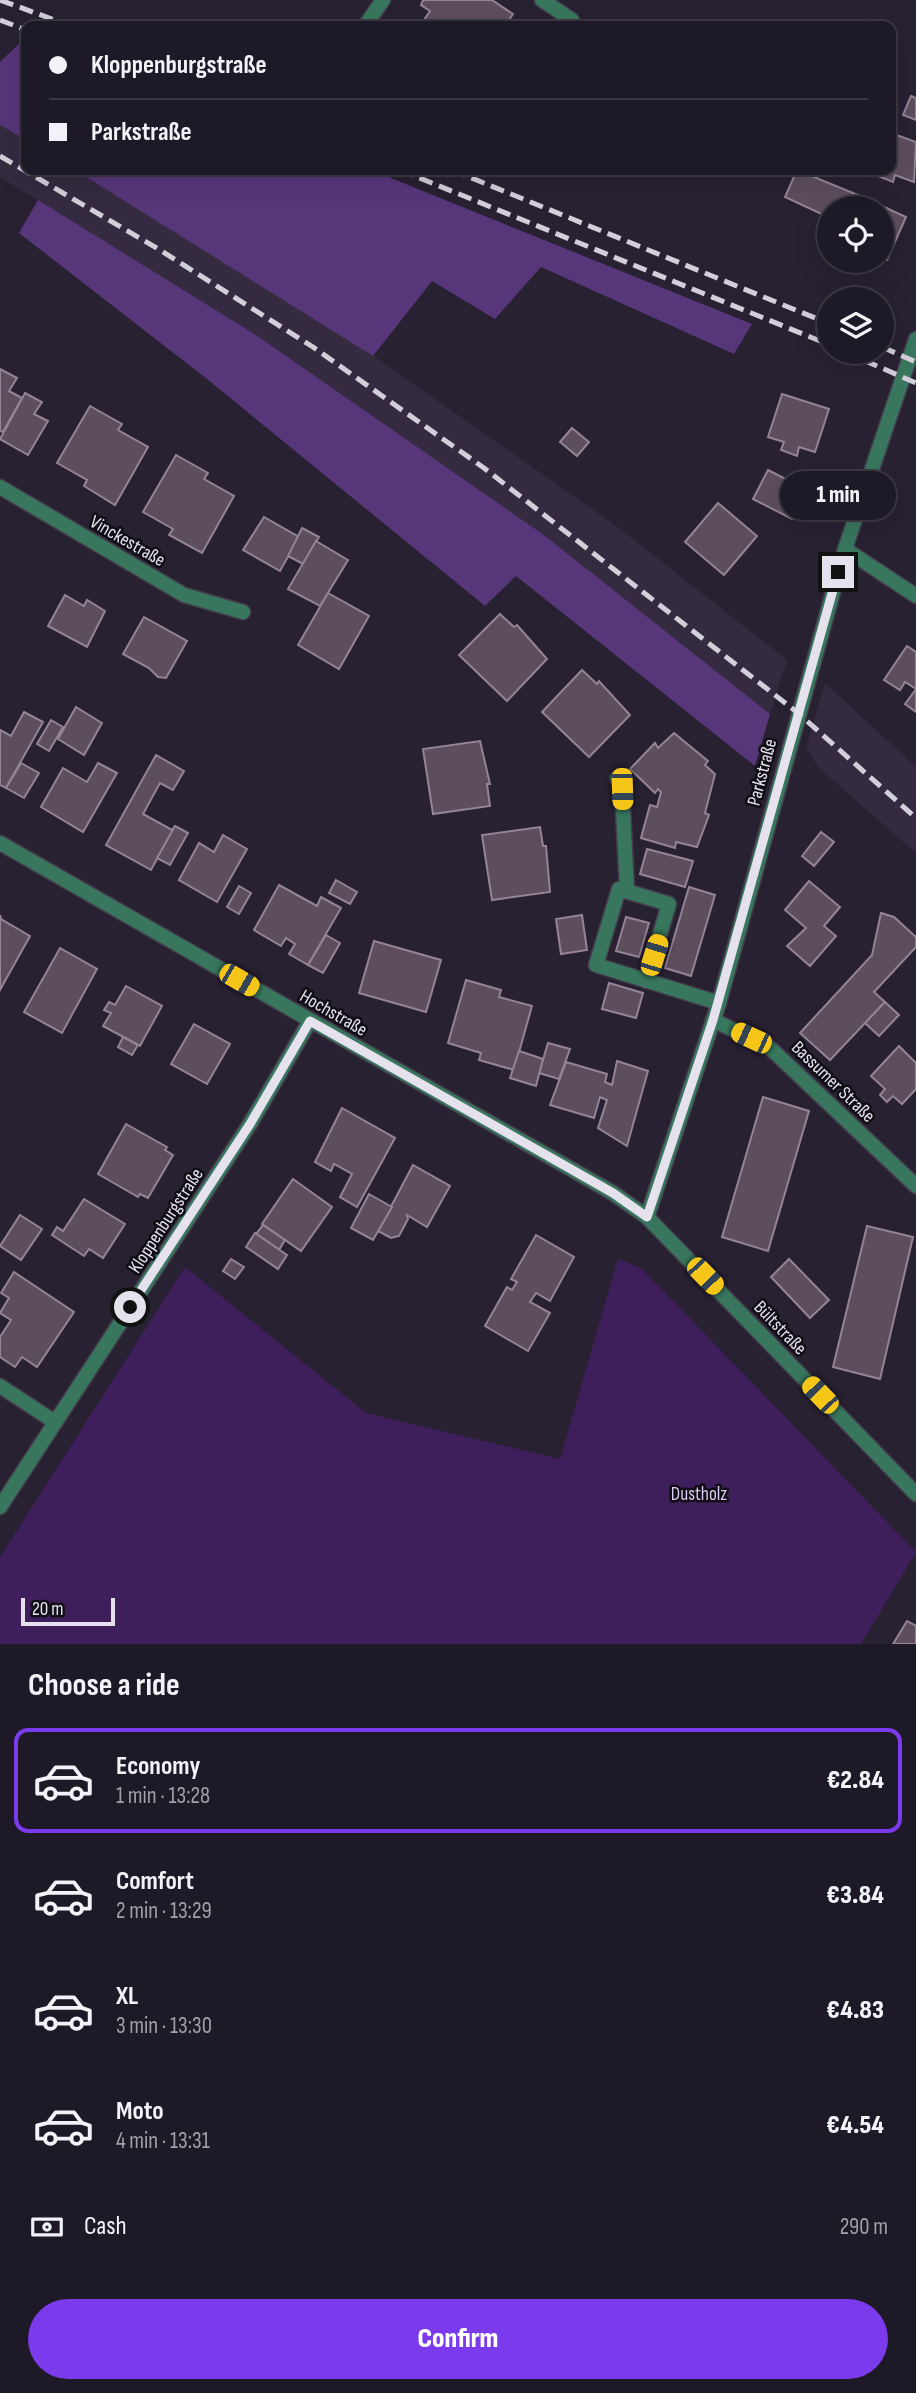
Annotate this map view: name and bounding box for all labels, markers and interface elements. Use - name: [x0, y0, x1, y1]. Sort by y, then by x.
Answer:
- text: Kloppenburgstraße: [91, 50, 267, 81]
- text: Parkstraße: [91, 117, 192, 148]
- map controls: [817, 196, 894, 364]
- button: locate: [817, 196, 894, 273]
- button: layers: [817, 287, 894, 364]
- callout: 1 min: [780, 470, 896, 520]
- text: 1 min: [816, 481, 860, 509]
- street label: Vinckestraße: [86, 511, 169, 572]
- route end: [822, 556, 854, 588]
- street label: Parkstraße: [743, 736, 782, 808]
- car: [611, 768, 634, 810]
- car: [638, 932, 671, 978]
- car: [216, 960, 263, 1000]
- street label: Hochstraße: [295, 985, 371, 1042]
- car: [728, 1020, 775, 1056]
- street label: Bassumer Straße: [786, 1036, 880, 1128]
- street label: Kloppenburgstraße: [124, 1164, 209, 1278]
- car: [683, 1254, 728, 1298]
- route start: [114, 1291, 146, 1323]
- street label: Bültstraße: [749, 1296, 811, 1360]
- car: [798, 1373, 843, 1417]
- park label: Dustholz: [671, 1483, 727, 1506]
- scale bar: [21, 1595, 116, 1627]
- text: 20 m: [32, 1598, 64, 1621]
- text: Choose a ride: [28, 1666, 180, 1705]
- icon: car: [32, 1749, 95, 1812]
- text: Economy: [116, 1751, 200, 1782]
- text: €2.84: [827, 1765, 884, 1796]
- text: 1 min · 13:28: [116, 1782, 210, 1810]
- icon: car: [32, 1864, 95, 1927]
- text: Comfort: [116, 1866, 194, 1897]
- text: €3.84: [826, 1880, 884, 1911]
- text: 2 min · 13:29: [116, 1897, 212, 1925]
- icon: car: [32, 1979, 95, 2042]
- text: XL: [116, 1981, 138, 2012]
- text: €4.83: [826, 1995, 884, 2026]
- text: 3 min · 13:30: [116, 2012, 212, 2040]
- icon: car: [32, 2094, 95, 2157]
- text: Moto: [116, 2096, 164, 2127]
- text: €4.54: [826, 2110, 884, 2141]
- text: 4 min · 13:31: [116, 2127, 210, 2155]
- icon: cash: [28, 2208, 66, 2246]
- text: Cash: [84, 2211, 127, 2242]
- text: 290 m: [840, 2213, 888, 2241]
- button: Confirm: [28, 2299, 888, 2379]

